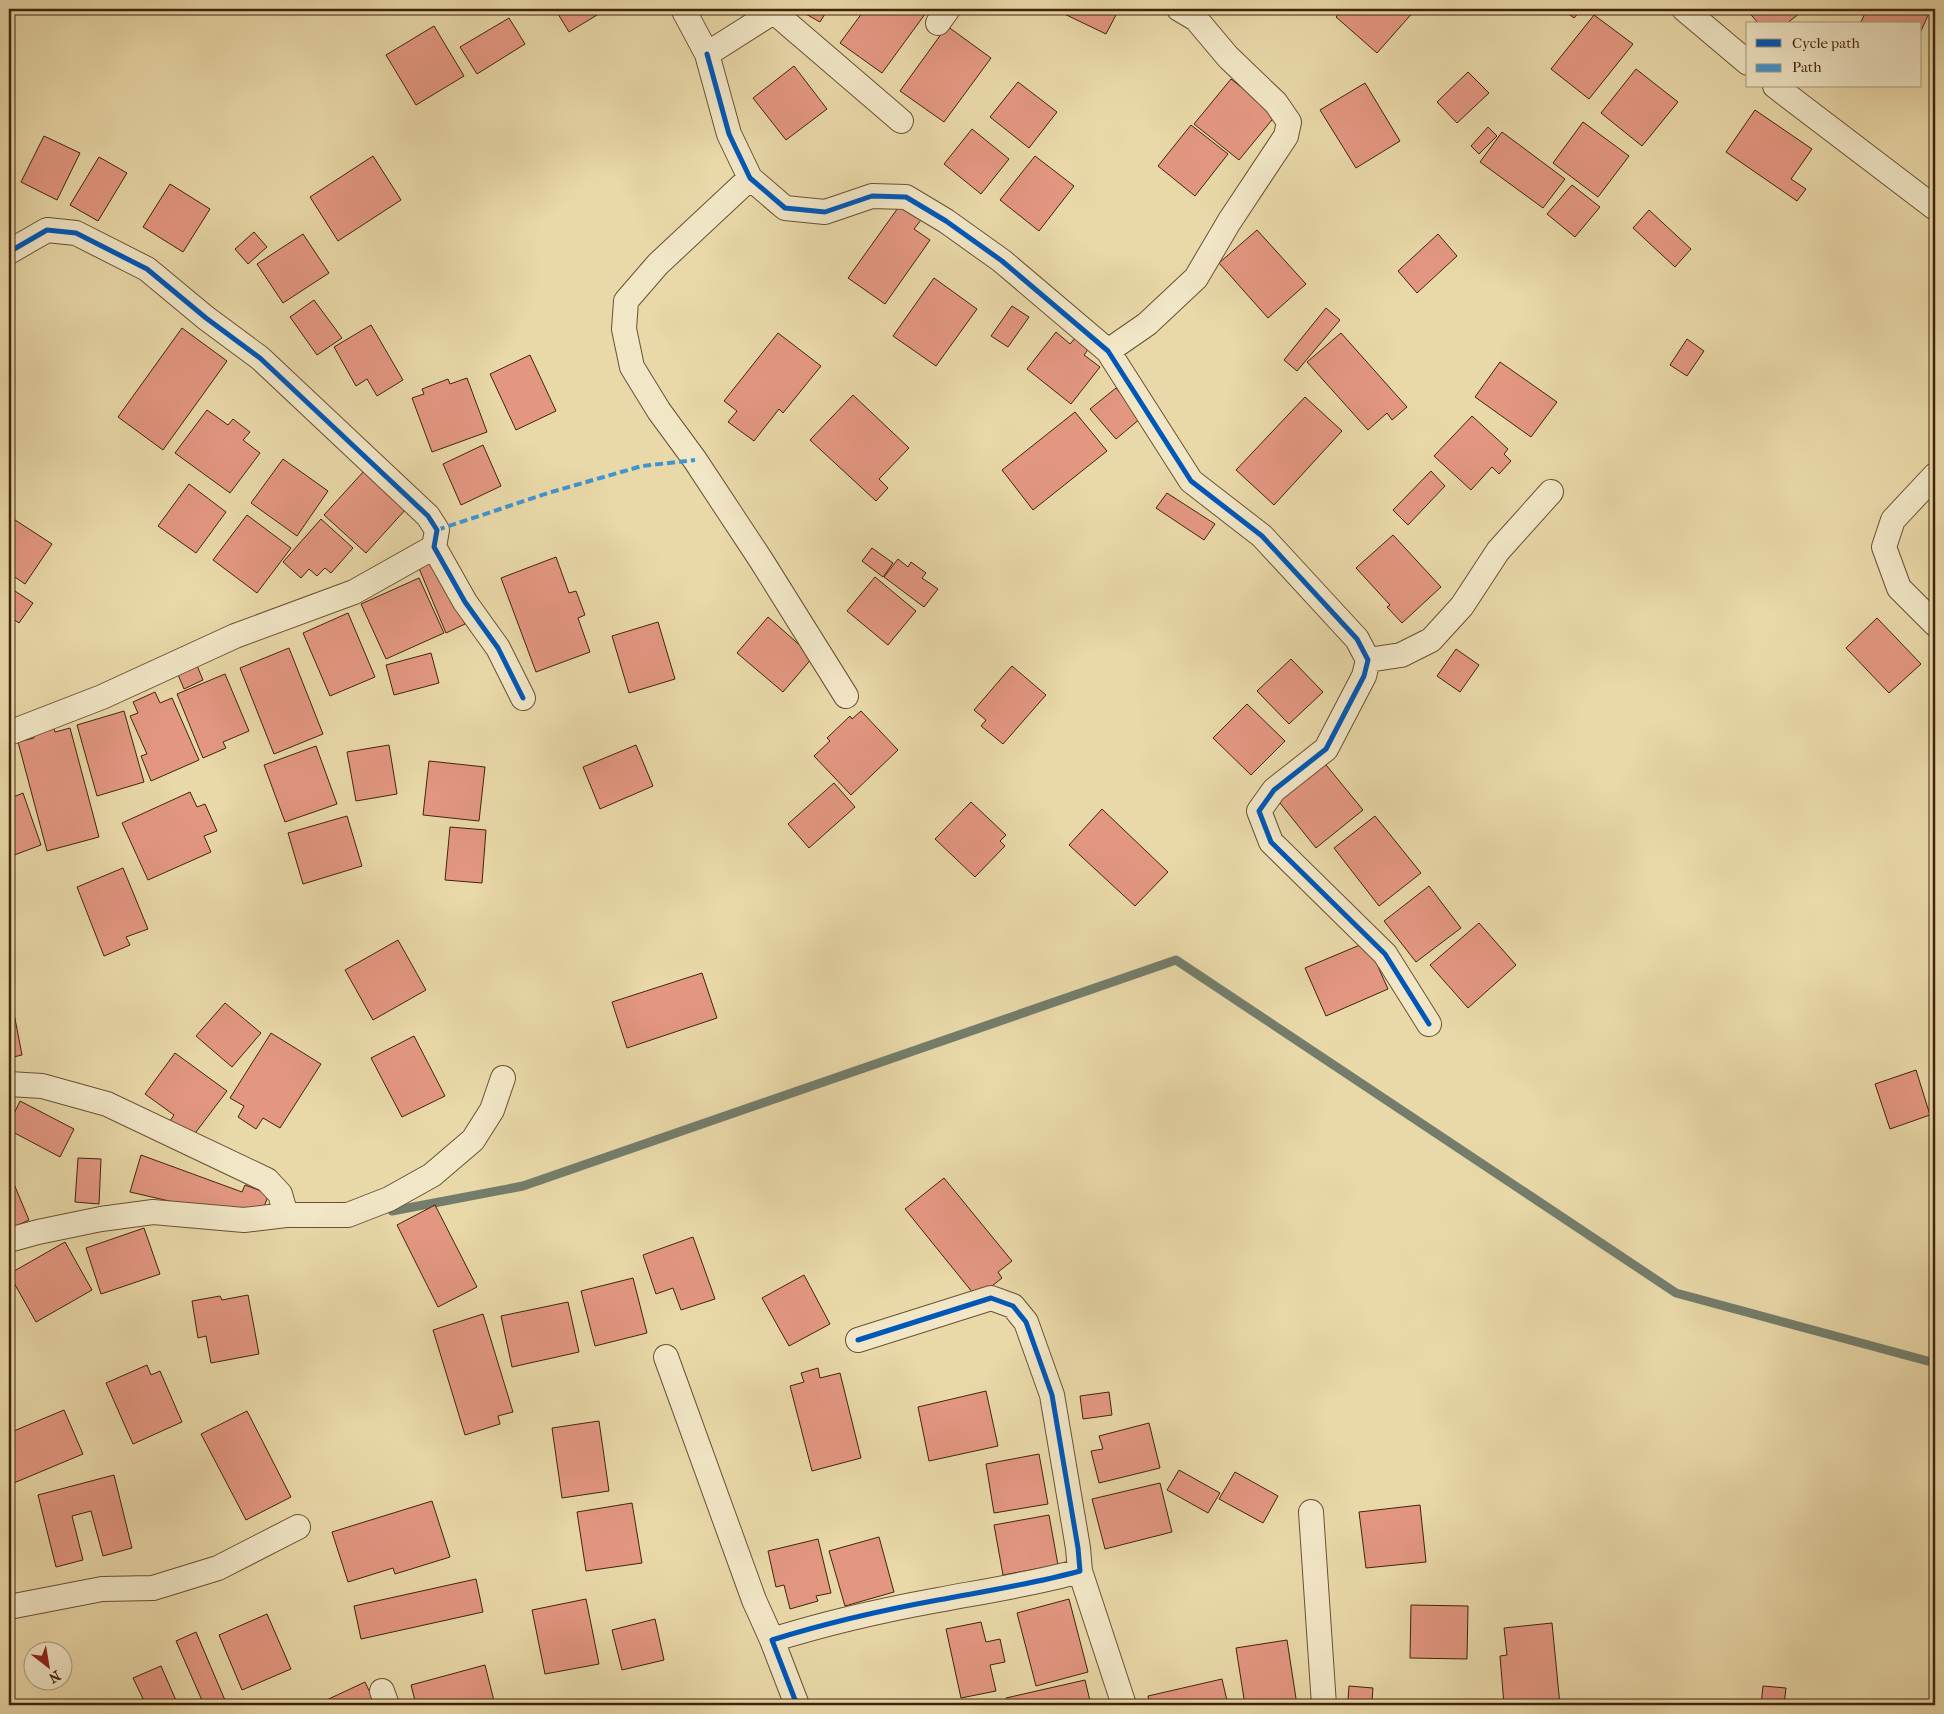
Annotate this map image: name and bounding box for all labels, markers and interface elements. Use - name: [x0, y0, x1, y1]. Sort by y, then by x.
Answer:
- legend: [1746, 22, 1922, 88]
- text: Cycle path: [1792, 34, 1860, 52]
- text: Path: [1792, 58, 1822, 76]
- north arrow: [22, 1642, 72, 1692]
- text: N: [45, 1667, 63, 1687]

